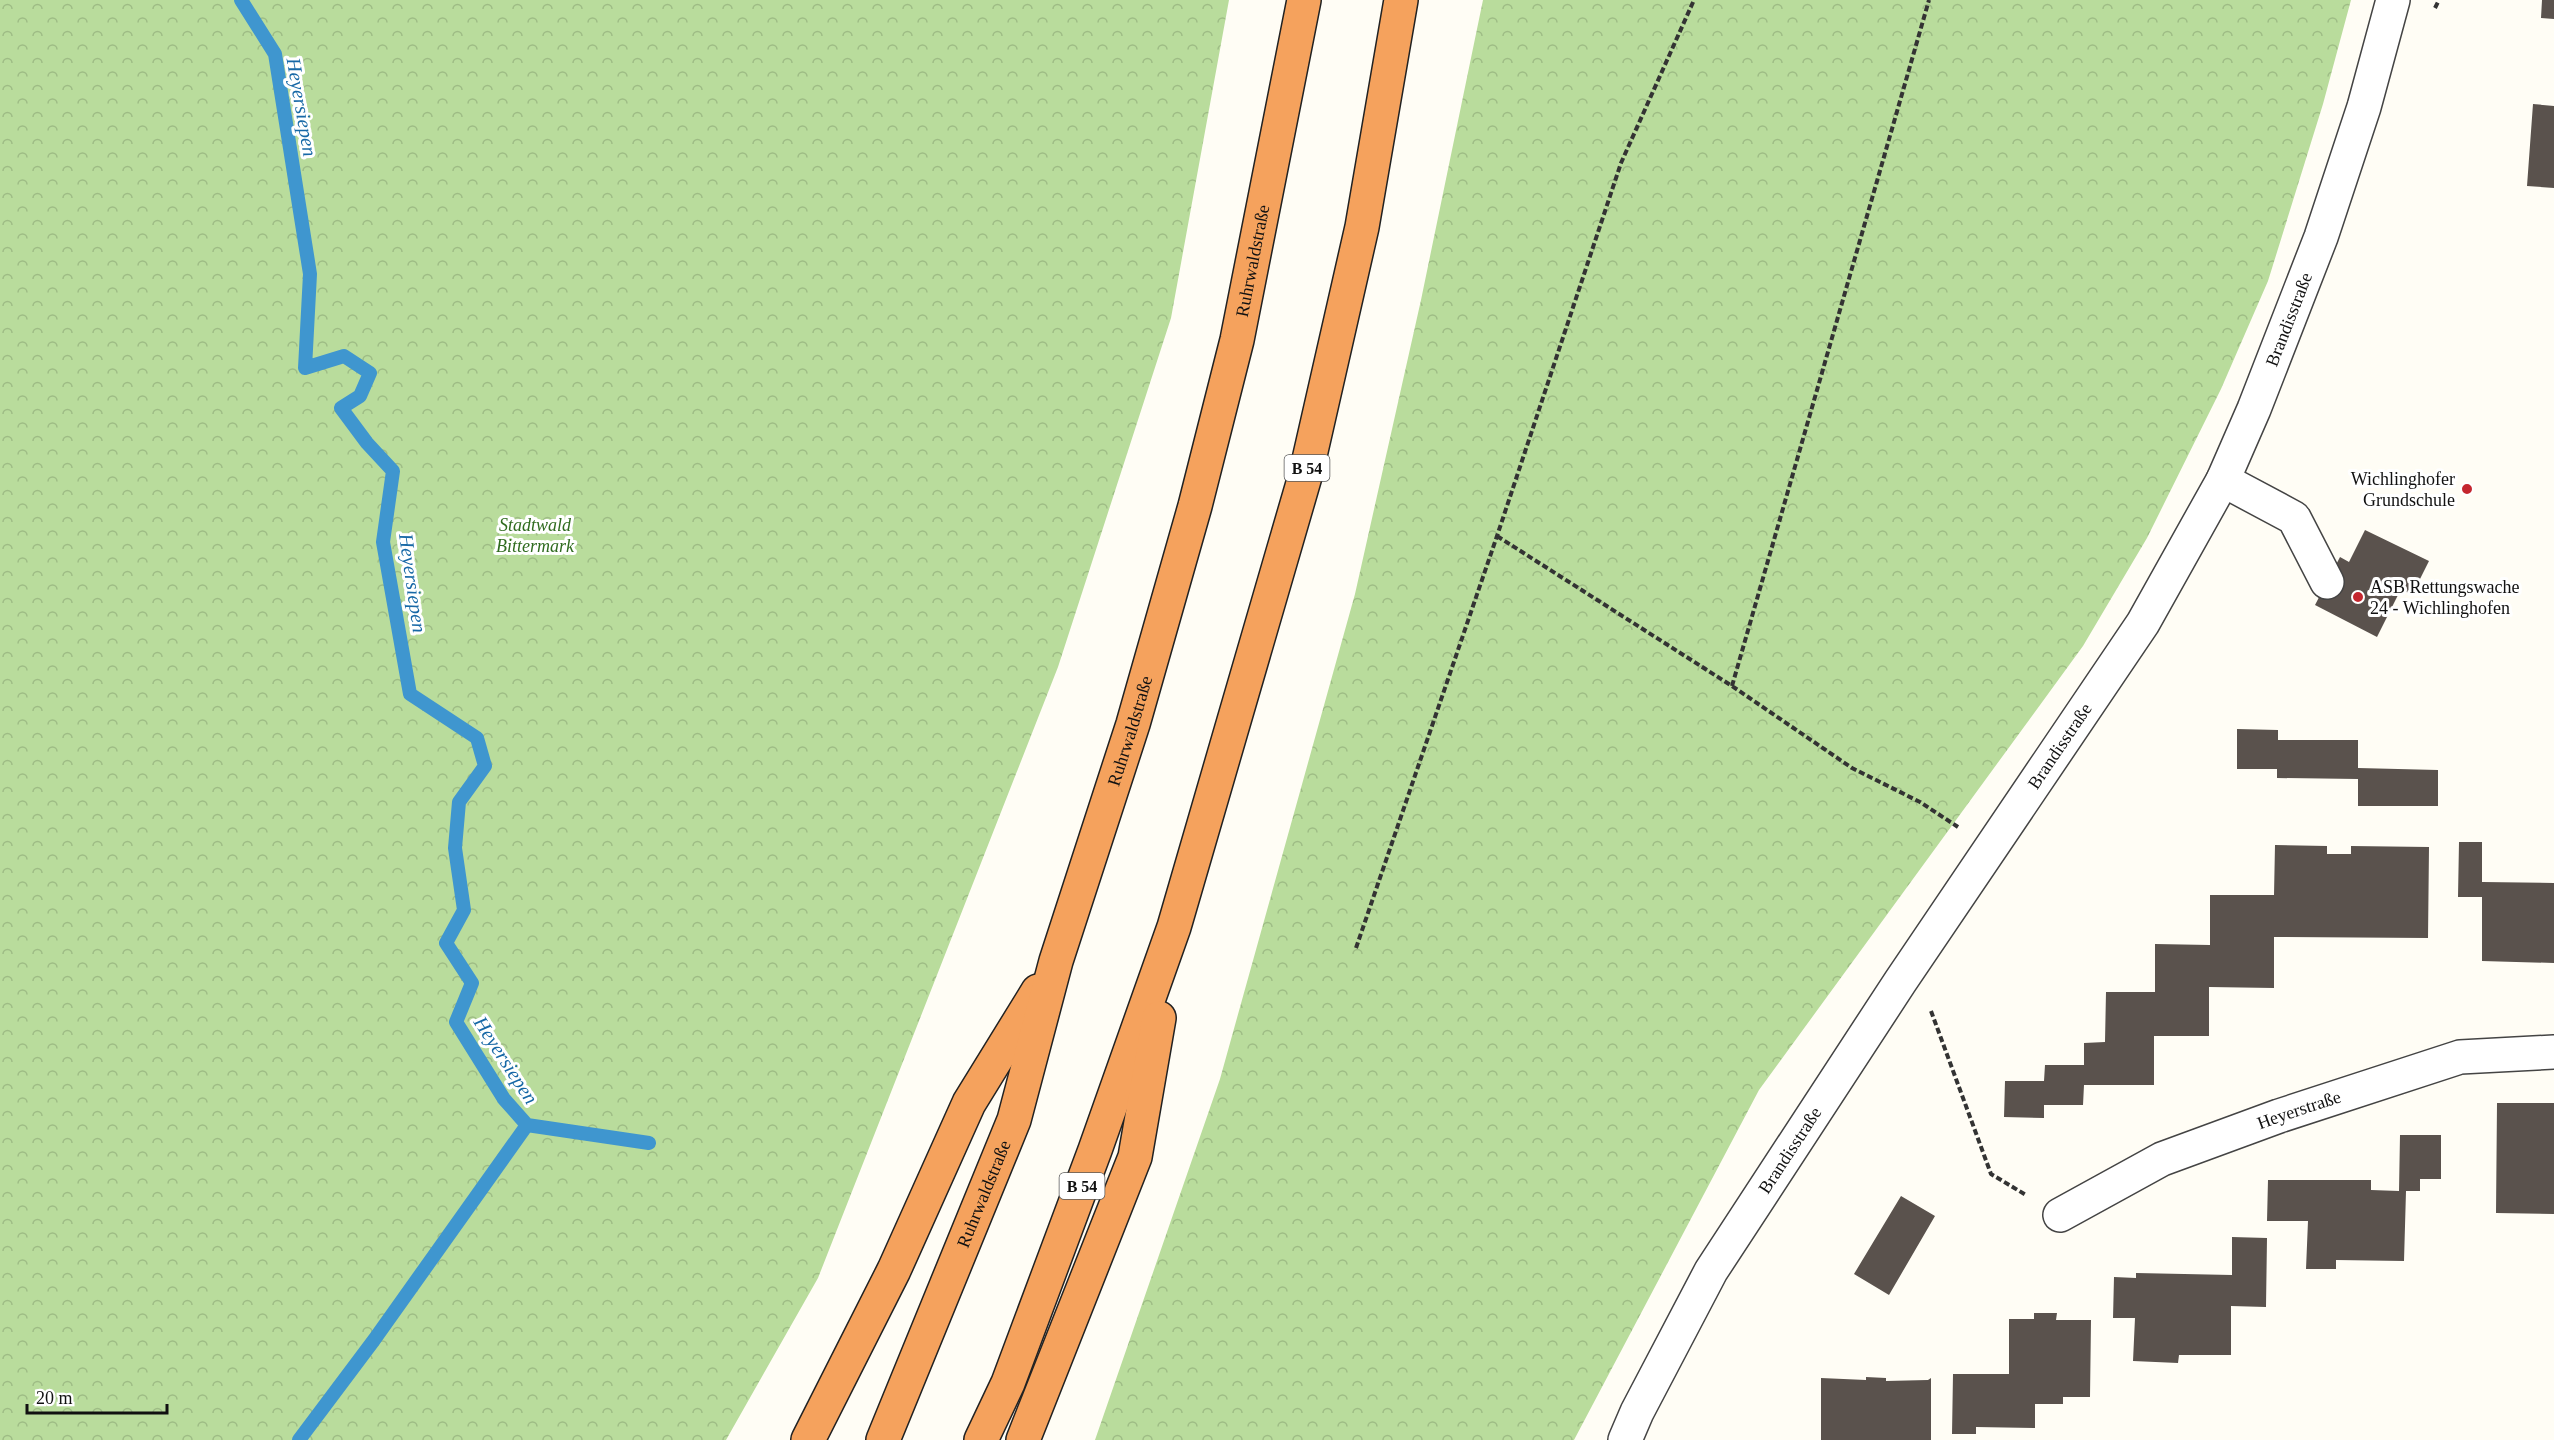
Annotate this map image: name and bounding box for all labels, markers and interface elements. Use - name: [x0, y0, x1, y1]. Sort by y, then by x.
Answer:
- water label: Heyersiepen: [281, 55, 322, 158]
- street label: Ruhrwaldstraße: [1232, 203, 1273, 319]
- street label: Brandisstraße: [2262, 270, 2316, 369]
- road number: B 54: [1284, 455, 1330, 481]
- place label: Wichlinghofer Grundschule: [2351, 469, 2455, 510]
- marker: Wichlinghofer Grundschule: [2460, 482, 2474, 496]
- park label: Stadtwald Bittermark: [496, 515, 575, 556]
- water label: Heyersiepen: [394, 531, 431, 634]
- place label: ASB Rettungswache 24 - Wichlinghofen: [2370, 577, 2519, 618]
- marker: ASB Rettungswache 24 - Wichlinghofen: [2351, 590, 2365, 604]
- street label: Ruhrwaldstraße: [1104, 674, 1156, 788]
- street label: Brandisstraße: [2024, 699, 2096, 793]
- water label: Heyersiepen: [468, 1011, 542, 1108]
- street label: Heyerstraße: [2254, 1087, 2343, 1133]
- street label: Brandisstraße: [1754, 1103, 1825, 1197]
- street label: Ruhrwaldstraße: [953, 1137, 1015, 1250]
- road number: B 54: [1060, 1173, 1104, 1199]
- scale bar: [27, 1377, 166, 1415]
- text: 20 m: [36, 1388, 73, 1408]

